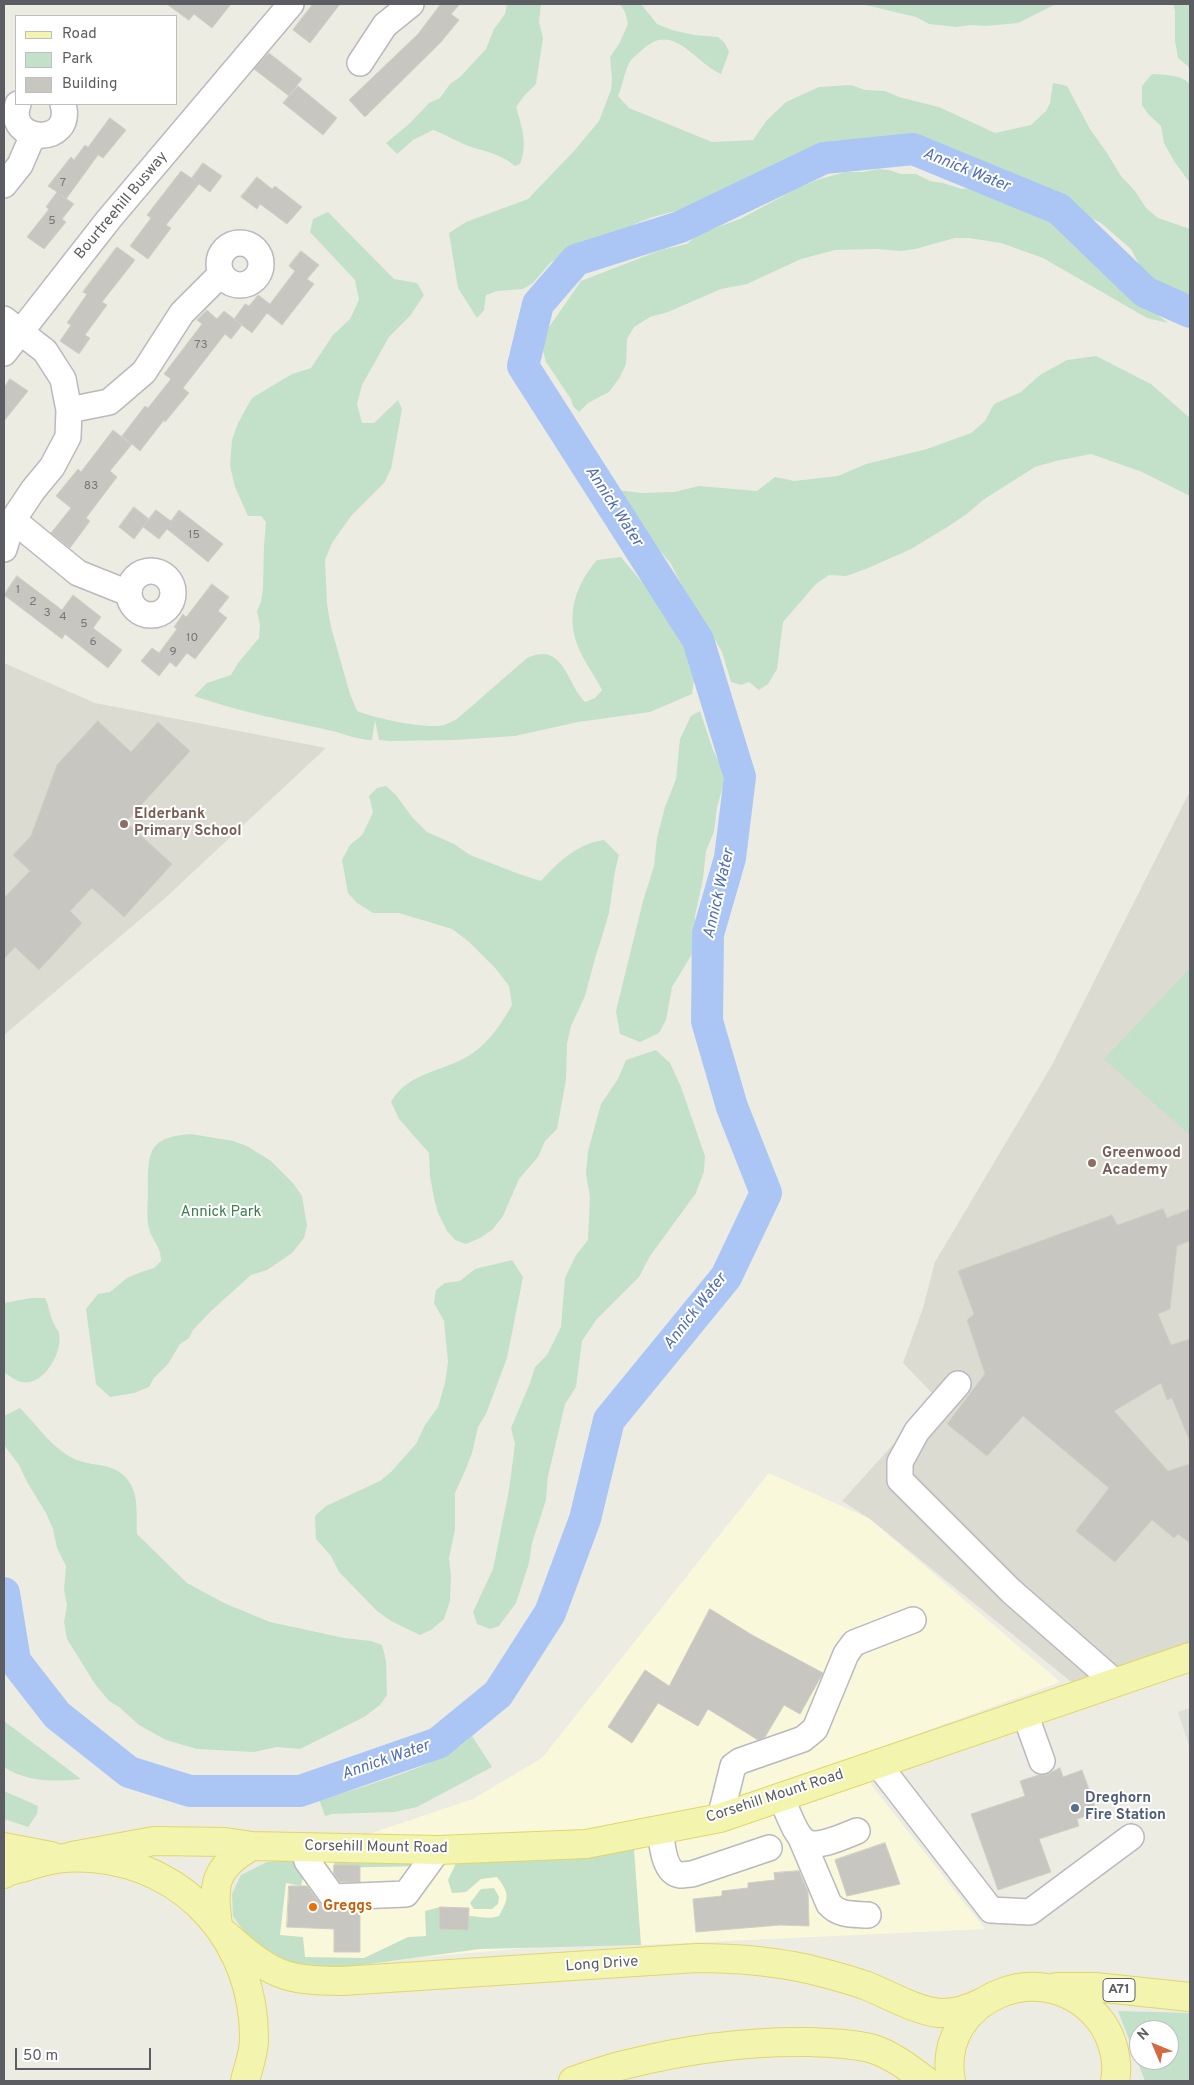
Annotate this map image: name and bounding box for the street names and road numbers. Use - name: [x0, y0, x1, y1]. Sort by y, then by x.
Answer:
- street label: Bourtreehill Busway: [72, 148, 172, 264]
- street label: Corsehill Mount Road: [704, 1766, 846, 1828]
- street label: Corsehill Mount Road: [304, 1838, 448, 1858]
- street label: Long Drive: [565, 1953, 639, 1977]
- road number: A71: [1103, 1978, 1135, 2002]

